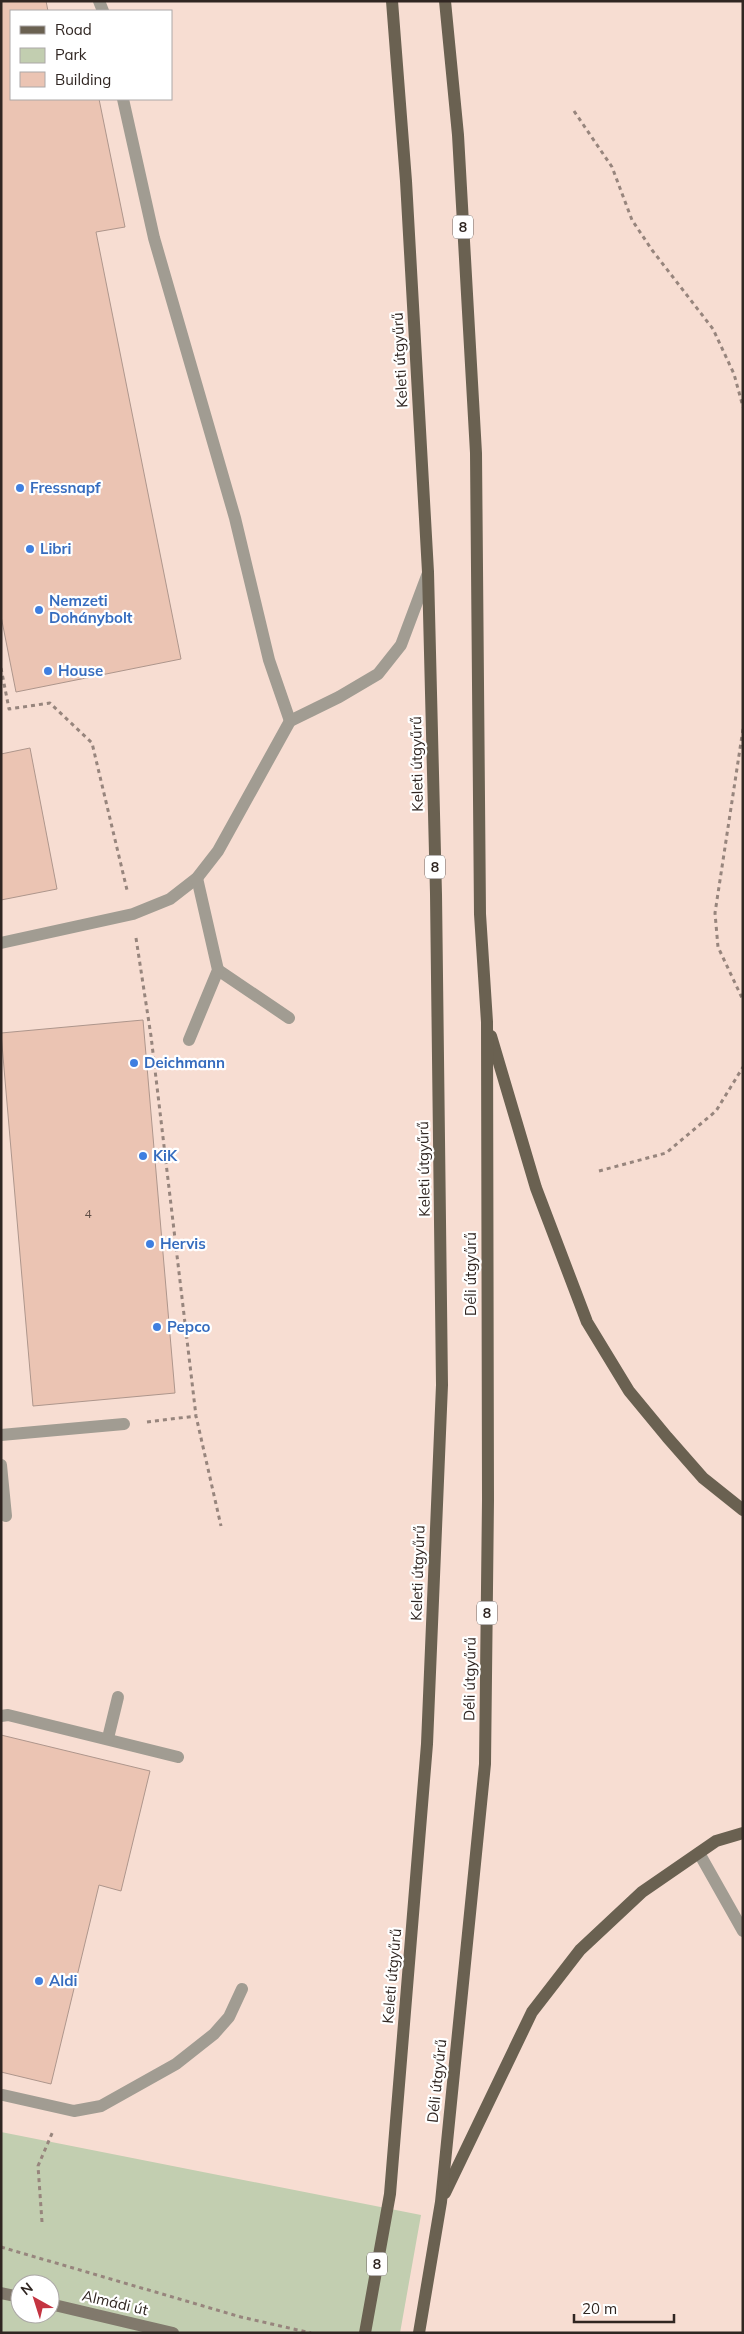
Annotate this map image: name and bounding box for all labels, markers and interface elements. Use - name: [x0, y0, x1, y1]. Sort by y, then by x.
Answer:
- legend: [10, 10, 172, 100]
- text: Road: [55, 20, 92, 39]
- text: Park: [55, 45, 87, 64]
- text: Building: [55, 70, 111, 89]
- road number: 8: [453, 216, 473, 238]
- street label: Keleti útgyűrű: [388, 312, 411, 408]
- place label: Fressnapf: [30, 478, 101, 497]
- marker: Fressnapf: [14, 482, 26, 494]
- place label: Libri: [40, 539, 71, 558]
- marker: Libri: [24, 543, 36, 555]
- place label: Nemzeti Dohánybolt: [49, 591, 133, 627]
- marker: Nemzeti Dohánybolt: [33, 604, 45, 616]
- place label: House: [58, 661, 103, 680]
- marker: House: [42, 665, 54, 677]
- street label: Keleti útgyűrű: [406, 716, 427, 812]
- road number: 8: [425, 856, 445, 879]
- place label: Deichmann: [144, 1053, 225, 1072]
- marker: Deichmann: [128, 1057, 140, 1069]
- street label: Keleti útgyűrű: [413, 1121, 434, 1217]
- place label: KiK: [153, 1146, 178, 1165]
- marker: KiK: [137, 1150, 149, 1162]
- house number: 4: [84, 1206, 92, 1221]
- street label: Déli útgyűrű: [461, 1232, 480, 1316]
- place label: Hervis: [160, 1234, 206, 1253]
- marker: Hervis: [144, 1238, 156, 1250]
- place label: Pepco: [167, 1317, 211, 1336]
- marker: Pepco: [151, 1321, 163, 1333]
- street label: Keleti útgyűrű: [406, 1525, 429, 1621]
- road number: 8: [477, 1602, 497, 1625]
- street label: Déli útgyűrű: [459, 1637, 480, 1721]
- street label: Keleti útgyűrű: [378, 1928, 405, 2024]
- place label: Aldi: [49, 1971, 77, 1990]
- marker: Aldi: [33, 1975, 45, 1987]
- street label: Déli útgyűrű: [423, 2038, 450, 2124]
- road number: 8: [367, 2252, 387, 2276]
- north arrow: [10, 2274, 60, 2324]
- text: N: [17, 2279, 37, 2299]
- street label: Almádi út: [80, 2286, 150, 2319]
- scale bar: [574, 2292, 674, 2324]
- text: 20 m: [582, 2299, 617, 2318]

